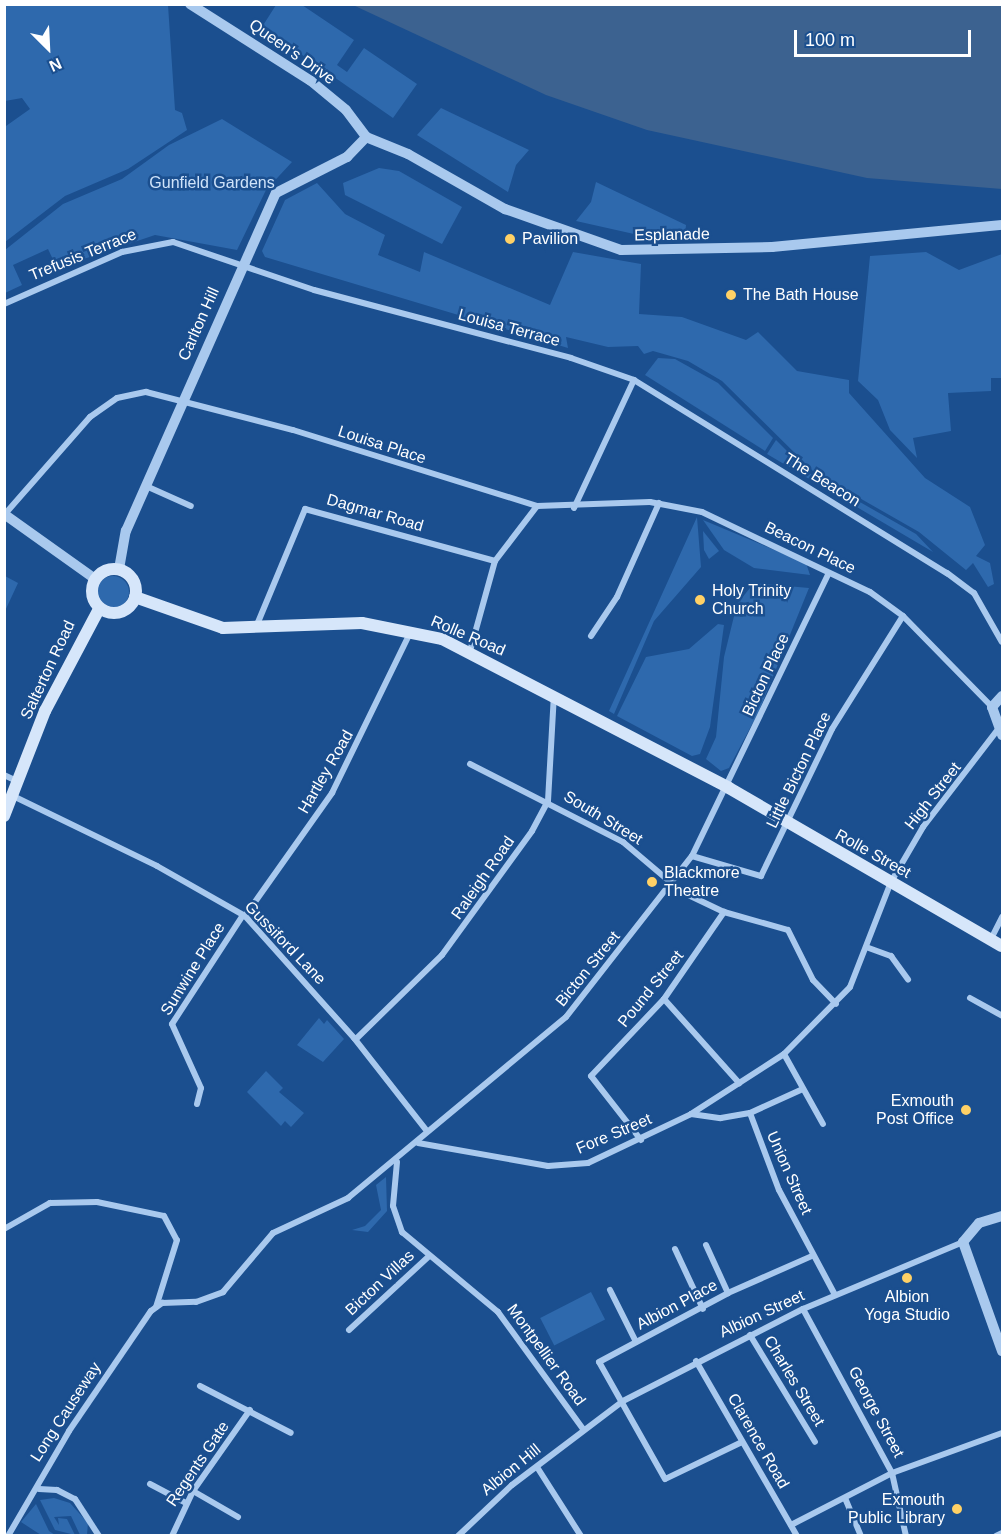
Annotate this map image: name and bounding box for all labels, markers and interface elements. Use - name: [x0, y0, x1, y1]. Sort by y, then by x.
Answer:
- street label: Queen's Drive: [245, 15, 339, 89]
- north arrow: [18, 18, 78, 78]
- scale bar: [797, 18, 974, 56]
- text: 100 m: [805, 30, 855, 50]
- text: N: [47, 55, 64, 75]
- park label: Gunfield Gardens: [149, 173, 275, 193]
- street label: Trefusis Terrace: [27, 225, 139, 285]
- street label: Esplanade: [634, 225, 710, 245]
- place label: Pavilion: [522, 229, 578, 249]
- marker: Pavilion: [503, 232, 517, 246]
- street label: Carlton Hill: [174, 284, 224, 364]
- place label: The Bath House: [743, 285, 859, 305]
- marker: The Bath House: [724, 288, 738, 302]
- street label: Louisa Terrace: [456, 305, 562, 351]
- street label: Louisa Place: [335, 422, 429, 468]
- street label: The Beacon: [780, 449, 864, 511]
- street label: Dagmar Road: [324, 490, 426, 536]
- street label: Beacon Place: [761, 518, 859, 578]
- place label: Holy Trinity Church: [712, 581, 791, 619]
- marker: Holy Trinity Church: [693, 593, 707, 607]
- street label: Rolle Road: [428, 612, 508, 660]
- street label: Salterton Road: [17, 618, 79, 722]
- street label: Bicton Place: [739, 631, 793, 719]
- street label: Little Bicton Place: [762, 709, 836, 831]
- street label: Hartley Road: [294, 727, 358, 817]
- street label: High Street: [901, 759, 965, 833]
- street label: South Street: [560, 787, 646, 849]
- street label: Rolle Street: [832, 825, 914, 883]
- street label: Raleigh Road: [447, 833, 519, 923]
- place label: Blackmore Theatre: [664, 863, 740, 901]
- marker: Blackmore Theatre: [645, 875, 659, 889]
- street label: Gussiford Lane: [240, 897, 330, 989]
- street label: Sunwine Place: [157, 919, 229, 1019]
- street label: Bicton Street: [552, 927, 624, 1011]
- street label: Pound Street: [614, 947, 688, 1031]
- place label: Exmouth Post Office: [876, 1091, 954, 1129]
- marker: Exmouth Post Office: [959, 1103, 973, 1117]
- street label: Fore Street: [573, 1110, 655, 1158]
- street label: Union Street: [762, 1128, 816, 1218]
- street label: Bicton Villas: [342, 1246, 418, 1320]
- marker: Albion Yoga Studio: [900, 1271, 914, 1285]
- street label: Albion Place: [633, 1276, 721, 1334]
- street label: Albion Street: [716, 1286, 808, 1342]
- place label: Albion Yoga Studio: [864, 1287, 950, 1325]
- street label: Montpellier Road: [503, 1300, 589, 1410]
- street label: Charles Street: [759, 1332, 829, 1430]
- street label: Long Causeway: [27, 1359, 105, 1465]
- street label: George Street: [844, 1363, 908, 1461]
- street label: Clarence Road: [723, 1390, 793, 1492]
- street label: Regents Gate: [162, 1418, 234, 1510]
- street label: Albion Hill: [477, 1440, 545, 1500]
- place label: Exmouth Public Library: [848, 1490, 945, 1528]
- marker: Exmouth Public Library: [950, 1502, 964, 1516]

